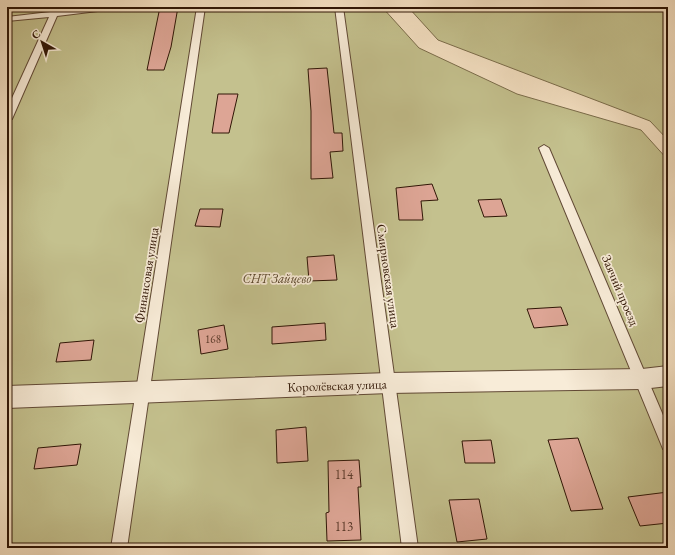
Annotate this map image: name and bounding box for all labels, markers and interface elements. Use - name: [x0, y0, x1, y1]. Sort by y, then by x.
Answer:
- north arrow: [22, 22, 62, 62]
- text: С: [28, 26, 43, 42]
- street label: Смирновская улица: [373, 223, 404, 330]
- street label: Финансовая улица: [131, 225, 163, 324]
- street label: Заячий проезд: [598, 252, 643, 328]
- park label: СНТ Зайцево: [243, 270, 312, 287]
- house number: 168: [205, 332, 221, 346]
- street label: Королёвская улица: [287, 375, 388, 396]
- house number: 114: [335, 466, 354, 483]
- house number: 113: [335, 518, 353, 535]

